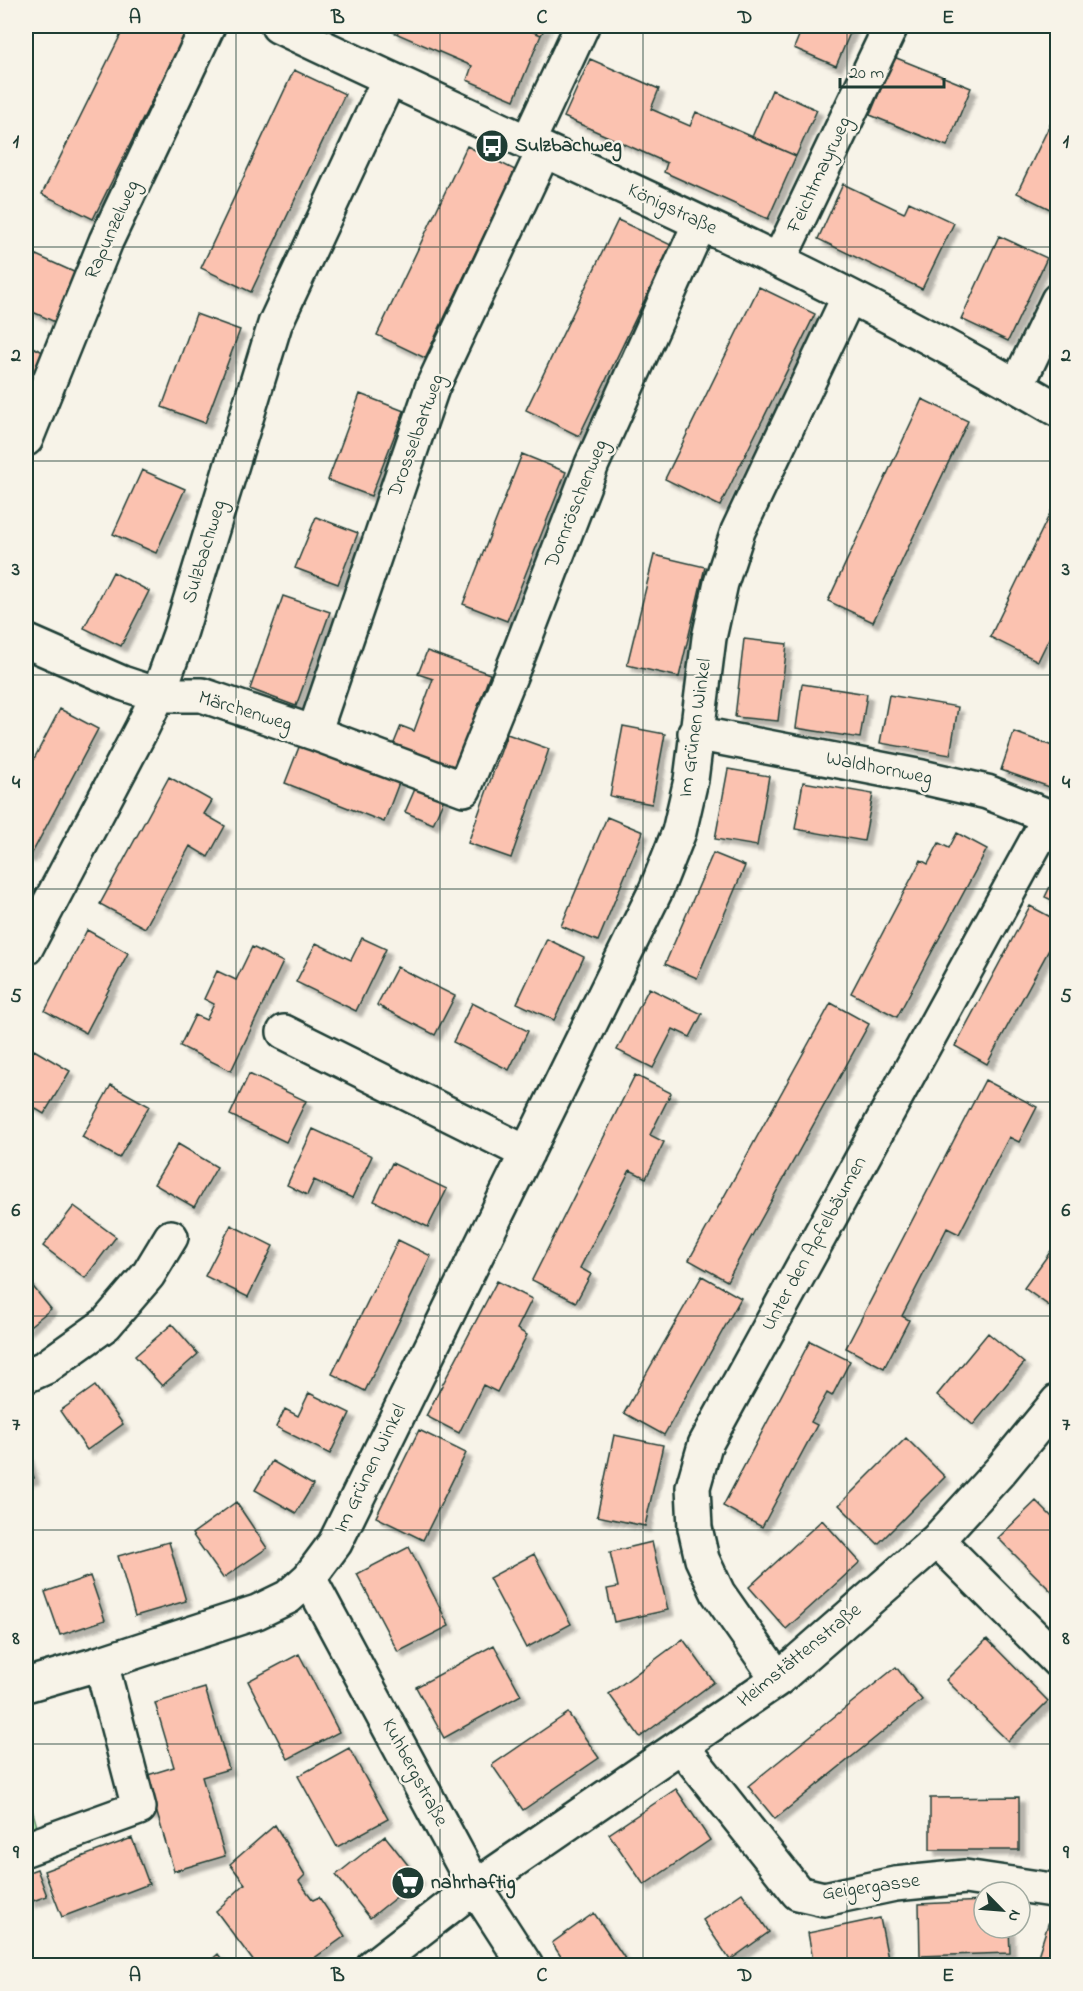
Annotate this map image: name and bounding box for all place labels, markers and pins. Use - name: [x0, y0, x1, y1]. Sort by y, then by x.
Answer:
- bus stop icon: Sulzbachweg: [474, 128, 510, 164]
- place label: Sulzbachweg: [515, 132, 622, 162]
- supermarket icon: nahrhaftig: [390, 1865, 426, 1901]
- place label: nahrhaftig: [431, 1869, 515, 1899]

